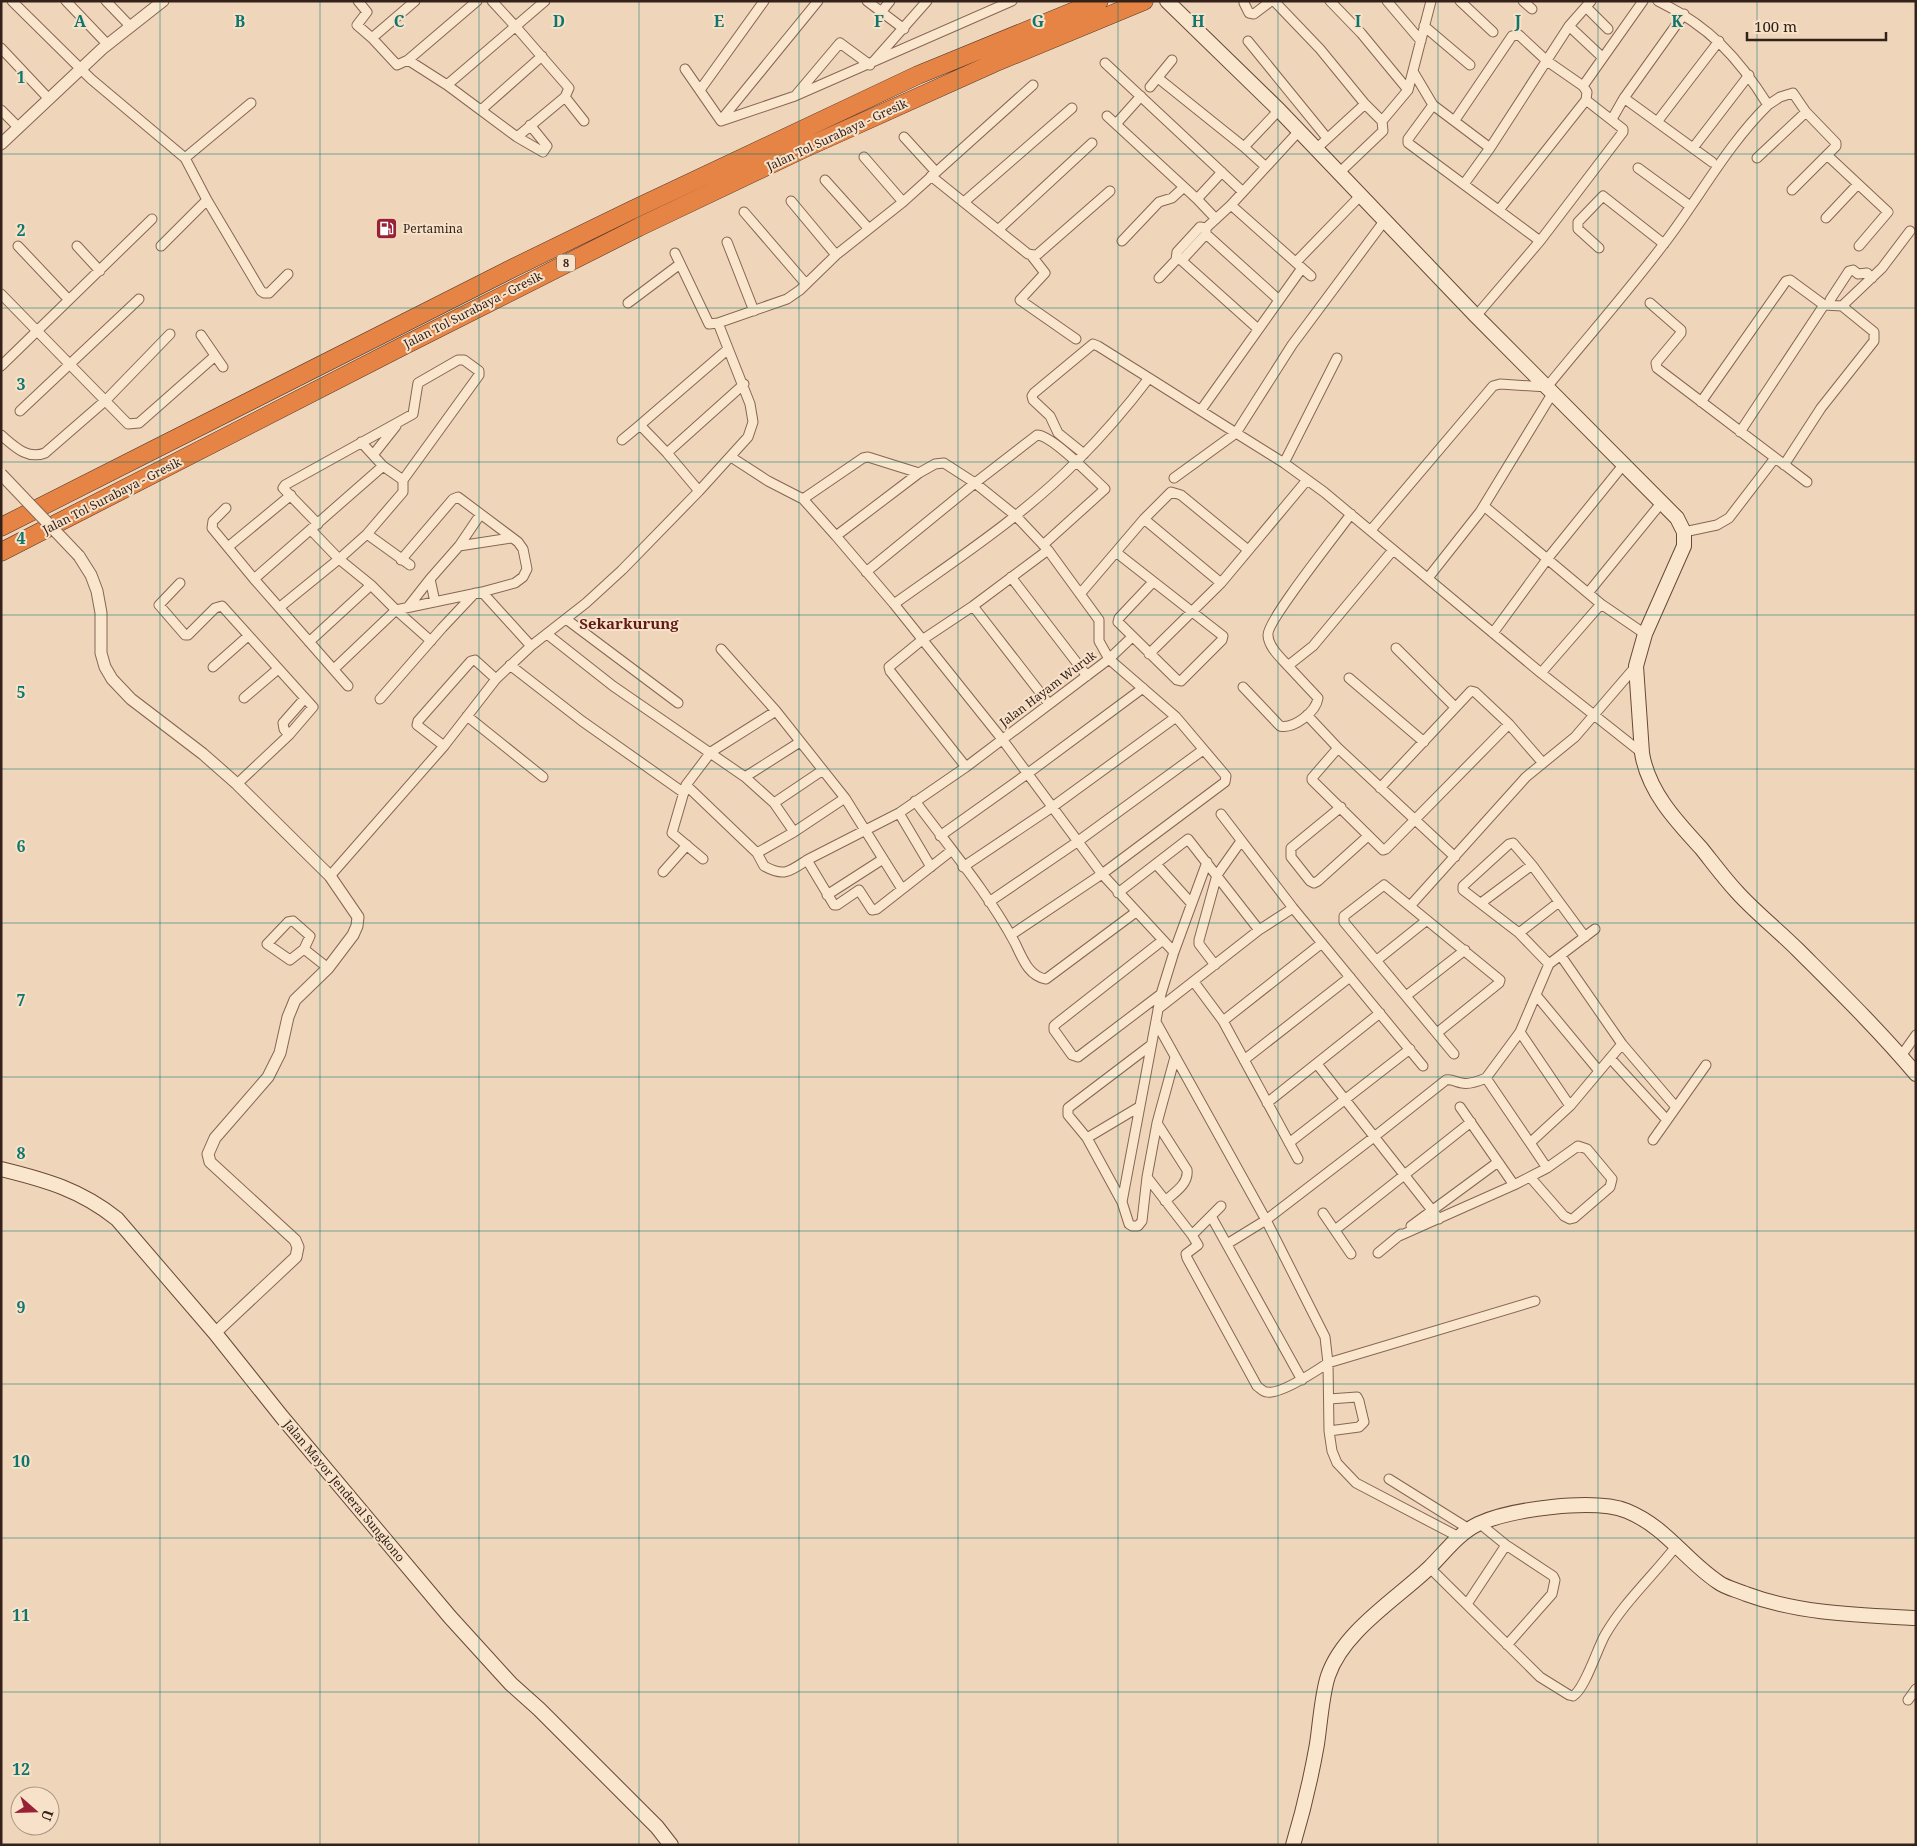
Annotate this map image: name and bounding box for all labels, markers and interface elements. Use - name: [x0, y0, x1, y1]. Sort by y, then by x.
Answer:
- text: A: [74, 10, 87, 32]
- text: B: [235, 10, 246, 32]
- text: C: [394, 10, 405, 32]
- text: D: [553, 10, 565, 32]
- text: E: [714, 10, 724, 32]
- text: F: [874, 10, 884, 32]
- text: G: [1032, 10, 1044, 32]
- text: H: [1191, 10, 1205, 32]
- text: I: [1355, 10, 1361, 32]
- text: J: [1514, 10, 1522, 32]
- text: K: [1671, 10, 1683, 32]
- scale bar: [1747, 10, 1886, 42]
- text: 100 m: [1754, 16, 1797, 36]
- text: 1: [16, 66, 26, 88]
- street label: Jalan Tol Surabaya - Gresik: [763, 94, 911, 175]
- fuel station icon: Pertamina: [375, 217, 399, 241]
- text: 2: [16, 219, 26, 241]
- place label: Pertamina: [403, 220, 463, 237]
- road number: 8: [557, 254, 575, 272]
- street label: Jalan Tol Surabaya - Gresik: [400, 267, 546, 352]
- text: 3: [16, 373, 26, 395]
- street label: Jalan Tol Surabaya - Gresik: [39, 453, 185, 538]
- text: 4: [16, 527, 26, 549]
- district label: Sekarkurung: [579, 613, 679, 633]
- street label: Jalan Hayam Wuruk: [995, 646, 1100, 731]
- text: 5: [16, 681, 26, 703]
- text: 6: [16, 835, 26, 857]
- text: 7: [16, 989, 26, 1011]
- text: 8: [16, 1142, 26, 1164]
- text: 9: [16, 1296, 26, 1318]
- street label: Jalan Mayor Jenderal Sungkono: [279, 1415, 409, 1565]
- text: 10: [12, 1450, 30, 1472]
- text: 11: [12, 1604, 30, 1626]
- text: 12: [12, 1758, 30, 1780]
- north arrow: [10, 1786, 60, 1836]
- text: U: [37, 1807, 58, 1824]

